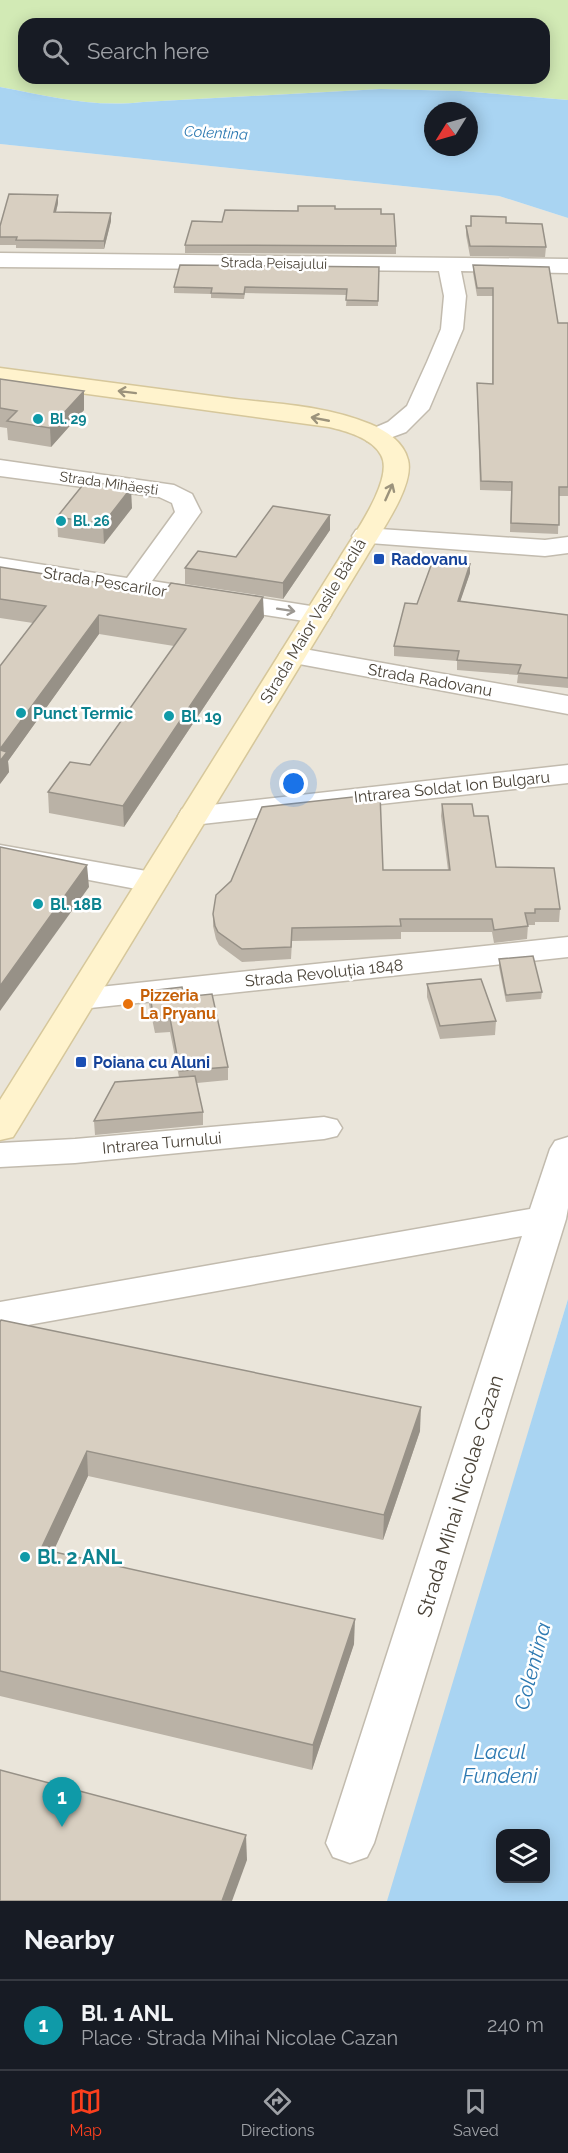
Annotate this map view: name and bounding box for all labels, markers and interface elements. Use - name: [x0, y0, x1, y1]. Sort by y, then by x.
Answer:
- search box: [18, 18, 550, 84]
- icon: search: [39, 35, 72, 68]
- text: Search here: [87, 38, 209, 64]
- north arrow: [424, 102, 478, 156]
- water label: Colentina: [184, 122, 248, 144]
- street label: Strada Peisajului: [221, 254, 327, 272]
- one-way arrow: [117, 386, 137, 397]
- place label: Bl. 29: [50, 411, 87, 427]
- marker: Bl. 29: [31, 412, 45, 426]
- one-way arrow: [311, 413, 330, 424]
- street label: Strada Mihăești: [59, 468, 159, 498]
- one-way arrow: [383, 483, 395, 501]
- place label: Bl. 26: [73, 513, 110, 529]
- marker: Bl. 26: [54, 514, 68, 528]
- street label: Strada Maior Vasile Băcilă: [256, 535, 370, 707]
- place label: Radovanu: [391, 550, 468, 569]
- marker: Radovanu: [372, 552, 386, 566]
- street label: Strada Pescarilor: [42, 563, 169, 601]
- one-way arrow: [276, 605, 295, 616]
- street label: Strada Radovanu: [366, 660, 494, 700]
- place label: Punct Termic: [33, 704, 133, 723]
- marker: Punct Termic: [14, 706, 28, 720]
- place label: Bl. 19: [181, 707, 222, 726]
- marker: Bl. 19: [162, 709, 176, 723]
- street label: Intrarea Soldat Ion Bulgaru: [353, 767, 551, 807]
- your location: [279, 769, 308, 798]
- place label: Bl. 18B: [50, 895, 102, 914]
- marker: Bl. 18B: [31, 897, 45, 911]
- street label: Strada Revoluția 1848: [244, 955, 404, 991]
- place label: Pizzeria La Pryanu: [140, 986, 216, 1023]
- marker: Pizzeria La Pryanu: [121, 997, 135, 1011]
- place label: Poiana cu Aluni: [93, 1053, 210, 1072]
- marker: Poiana cu Aluni: [74, 1055, 88, 1069]
- street label: Intrarea Turnului: [102, 1128, 222, 1158]
- street label: Strada Mihai Nicolae Cazan: [412, 1372, 508, 1620]
- place label: Bl. 2 ANL: [37, 1545, 122, 1569]
- marker: Bl. 2 ANL: [18, 1550, 32, 1564]
- water label: Colentina: [508, 1619, 556, 1713]
- water label: Lacul Fundeni: [462, 1739, 538, 1788]
- pin: 1: [42, 1778, 82, 1827]
- map controls: [496, 1829, 550, 1883]
- button: layers: [496, 1829, 550, 1883]
- text: Nearby: [24, 1925, 114, 1955]
- text: Bl. 1 ANL: [81, 2000, 173, 2026]
- text: 1: [39, 2013, 48, 2037]
- text: 240 m: [487, 2013, 544, 2037]
- text: Place · Strada Mihai Nicolae Cazan: [81, 2026, 398, 2050]
- tab: Map: [69, 2085, 102, 2140]
- tab: Directions: [241, 2085, 315, 2140]
- tab: Saved: [453, 2085, 499, 2140]

